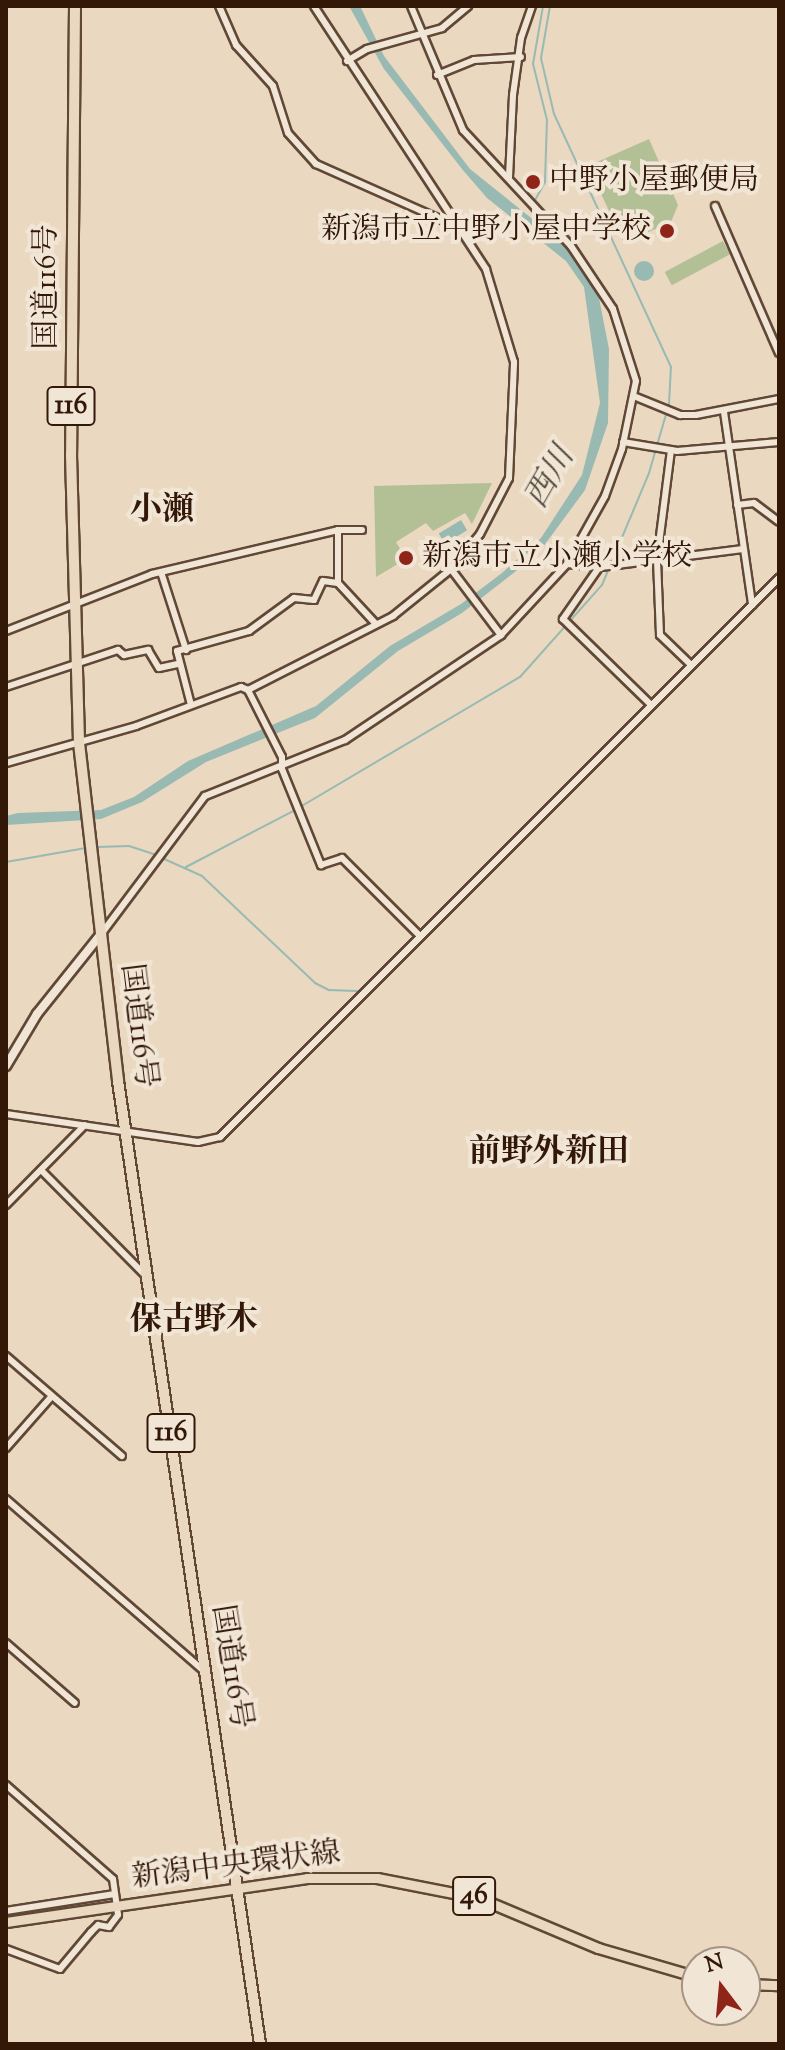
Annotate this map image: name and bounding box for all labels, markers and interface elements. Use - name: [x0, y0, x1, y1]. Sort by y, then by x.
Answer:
- place label: 中野小屋郵便局: [549, 164, 759, 200]
- marker: 中野小屋郵便局: [524, 173, 542, 191]
- place label: 新潟市立中野小屋中学校: [321, 213, 651, 249]
- marker: 新潟市立中野小屋中学校: [658, 222, 676, 240]
- street label: 国道116号: [30, 224, 66, 350]
- road number: 116: [45, 382, 97, 430]
- water label: 西川: [518, 441, 584, 515]
- district label: 小瀬: [130, 492, 194, 530]
- place label: 新潟市立小瀬小学校: [422, 540, 692, 576]
- marker: 新潟市立小瀬小学校: [397, 549, 415, 567]
- street label: 国道116号: [111, 962, 163, 1090]
- district label: 前野外新田: [469, 1134, 629, 1172]
- district label: 保古野木: [130, 1302, 258, 1340]
- road number: 116: [145, 1409, 197, 1457]
- street label: 国道116号: [202, 1602, 258, 1732]
- street label: 新潟中央環状線: [130, 1836, 342, 1898]
- road number: 46: [452, 1872, 496, 1920]
- north arrow: [681, 1946, 761, 2026]
- text: N: [702, 1947, 728, 1983]

